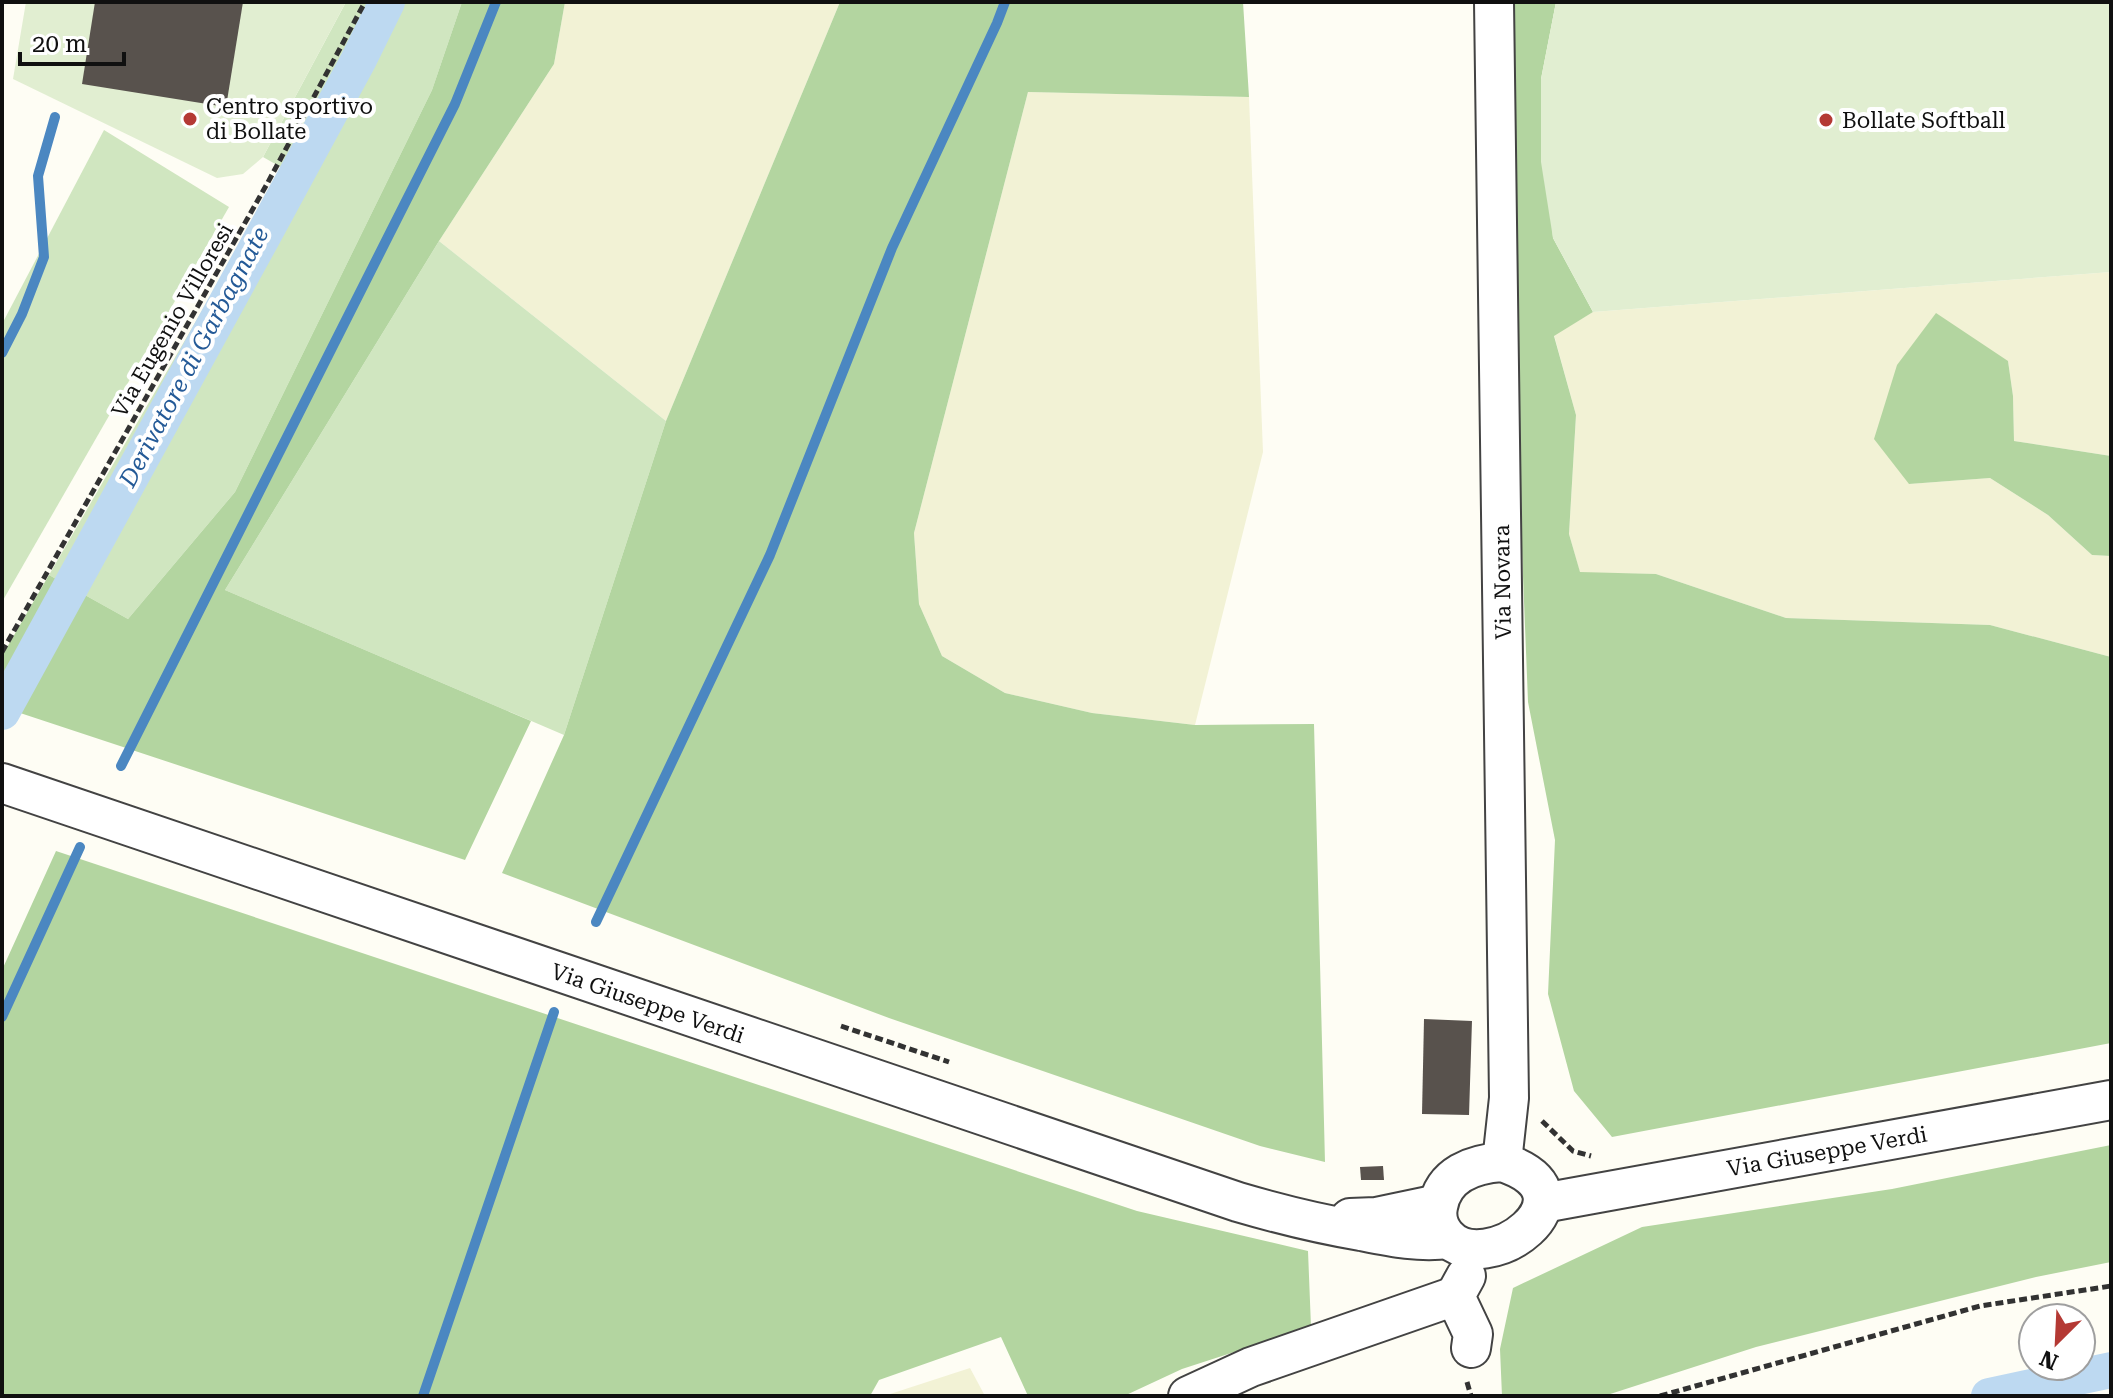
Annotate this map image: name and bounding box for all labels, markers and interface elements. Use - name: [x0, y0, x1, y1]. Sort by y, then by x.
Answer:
- scale bar: [20, 16, 124, 66]
- text: 20 m: [32, 30, 87, 58]
- place label: Centro sportivo di Bollate: [206, 94, 373, 144]
- place label: Bollate Softball: [1842, 108, 2006, 133]
- marker: Centro sportivo di Bollate: [181, 110, 199, 128]
- marker: Bollate Softball: [1817, 111, 1835, 129]
- street label: Via Eugenio Villoresi: [107, 219, 238, 422]
- water label: Derivatore di Garbagnate: [113, 222, 275, 493]
- street label: Via Novara: [1489, 524, 1516, 640]
- street label: Via Giuseppe Verdi: [548, 959, 748, 1048]
- street label: Via Giuseppe Verdi: [1725, 1122, 1929, 1181]
- north arrow: [2017, 1302, 2097, 1382]
- text: N: [2036, 1345, 2062, 1375]

